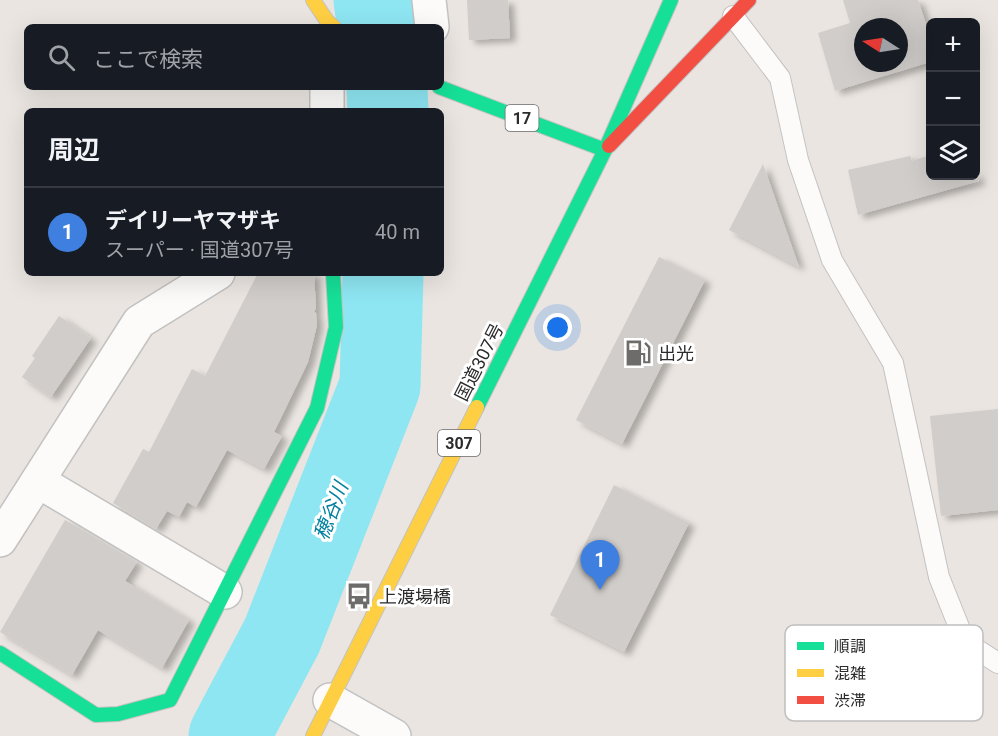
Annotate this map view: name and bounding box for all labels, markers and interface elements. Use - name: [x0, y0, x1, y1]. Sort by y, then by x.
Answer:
- north arrow: [854, 18, 908, 72]
- map controls: [926, 18, 980, 180]
- button: +: [926, 18, 980, 72]
- search box: [24, 24, 444, 90]
- icon: search: [45, 41, 78, 74]
- text: ここで検索: [93, 47, 203, 72]
- button: −: [926, 72, 980, 126]
- road number: 17: [506, 105, 538, 131]
- button: layers: [926, 126, 980, 180]
- text: 周辺: [48, 135, 100, 165]
- text: デイリーヤマザキ: [105, 208, 281, 233]
- text: 1: [62, 220, 73, 244]
- text: 40 m: [375, 220, 420, 244]
- text: スーパー · 国道307号: [105, 238, 294, 262]
- your location: [543, 313, 572, 342]
- street label: 国道307号: [450, 320, 508, 404]
- fuel station icon: 出光: [623, 338, 653, 368]
- place label: 出光: [658, 343, 694, 364]
- road number: 307: [438, 430, 480, 456]
- water label: 穂谷川: [309, 477, 354, 543]
- pin: 1: [580, 540, 620, 590]
- bus stop icon: 上渡場橋: [344, 581, 374, 611]
- place label: 上渡場橋: [379, 586, 451, 607]
- legend: [785, 625, 983, 721]
- text: 順調: [834, 637, 866, 656]
- text: 混雑: [834, 664, 866, 683]
- text: 渋滞: [834, 691, 866, 710]

